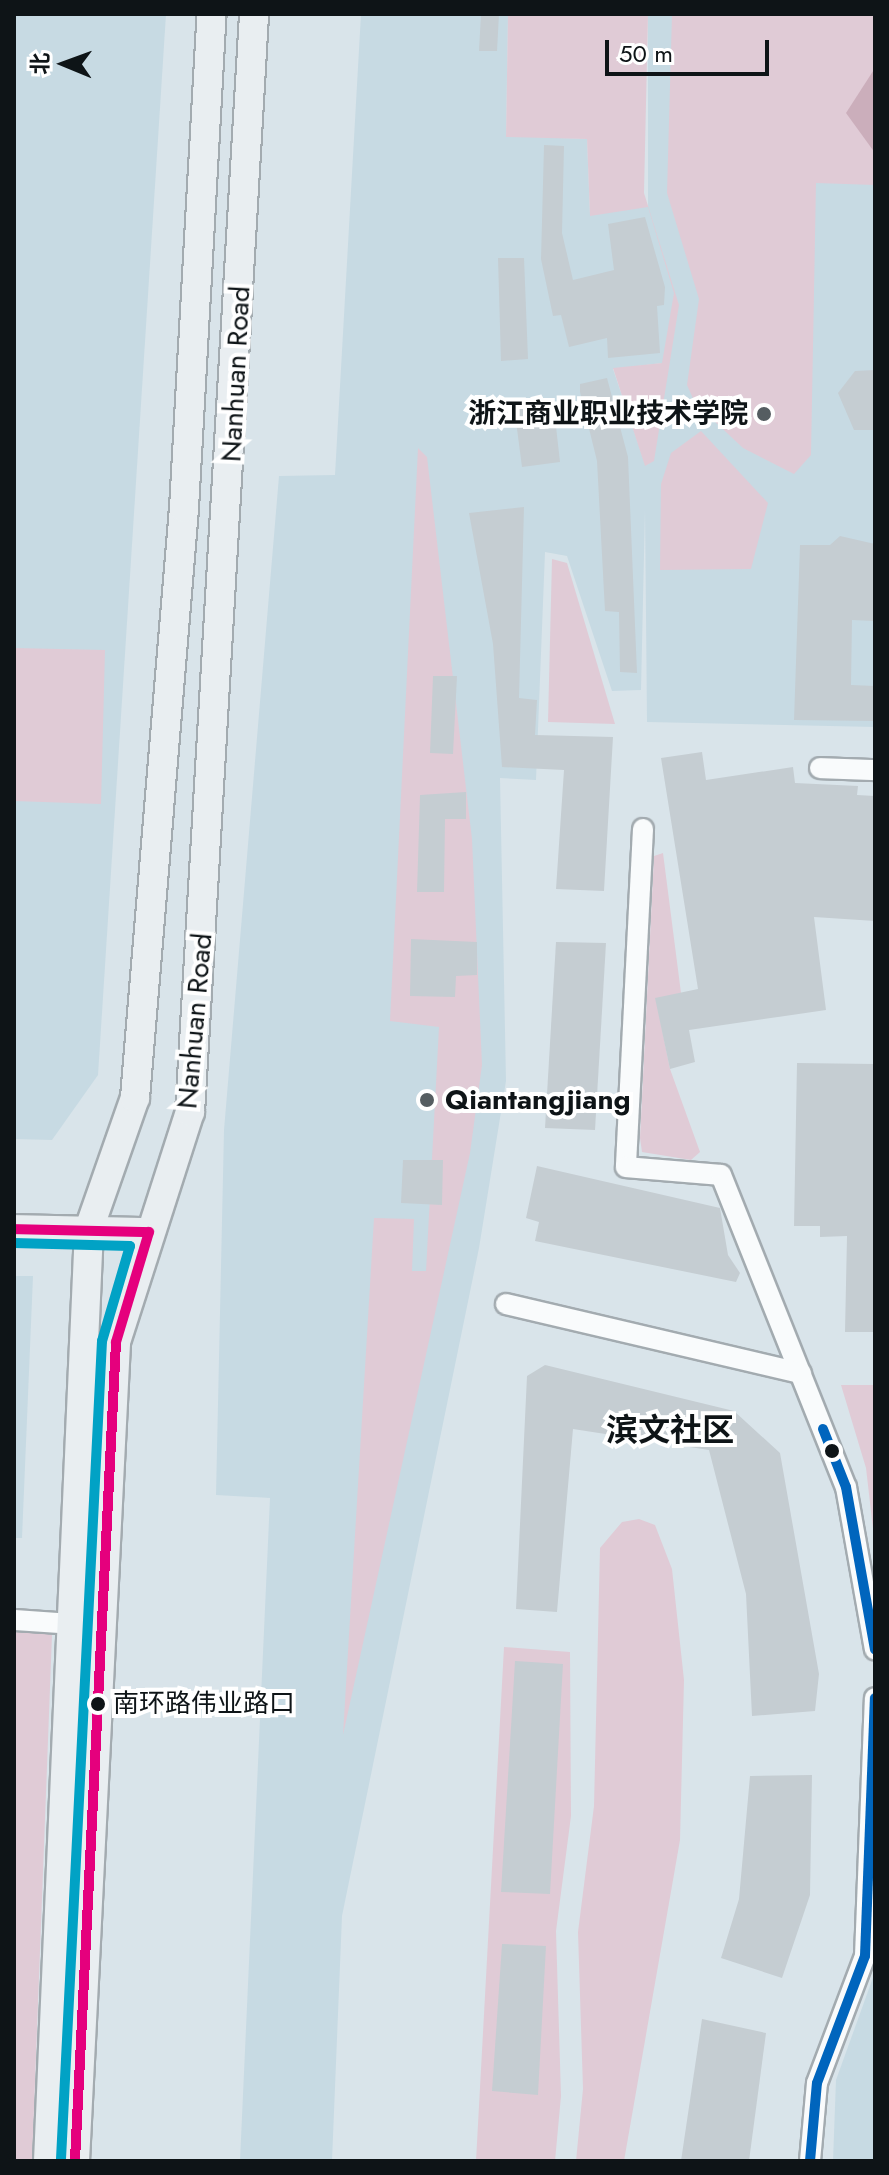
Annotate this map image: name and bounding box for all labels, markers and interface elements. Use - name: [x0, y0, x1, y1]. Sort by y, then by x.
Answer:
- north arrow: [24, 24, 104, 104]
- scale bar: [609, 24, 773, 74]
- text: 50 m: [619, 36, 673, 71]
- text: 北: [24, 52, 56, 75]
- street label: Nanhuan Road: [215, 285, 257, 463]
- place label: 浙江商业职业技术学院: [468, 397, 748, 431]
- marker: 浙江商业职业技术学院: [755, 405, 773, 423]
- street label: Nanhuan Road: [171, 932, 219, 1110]
- place label: Qiantangjiang: [445, 1083, 631, 1117]
- marker: Qiantangjiang: [416, 1089, 438, 1111]
- district label: 滨文社区: [606, 1411, 734, 1449]
- unlabelled marker: [824, 1443, 840, 1459]
- place label: 南环路伟业路口: [113, 1688, 295, 1720]
- marker: 南环路伟业路口: [90, 1696, 106, 1712]

